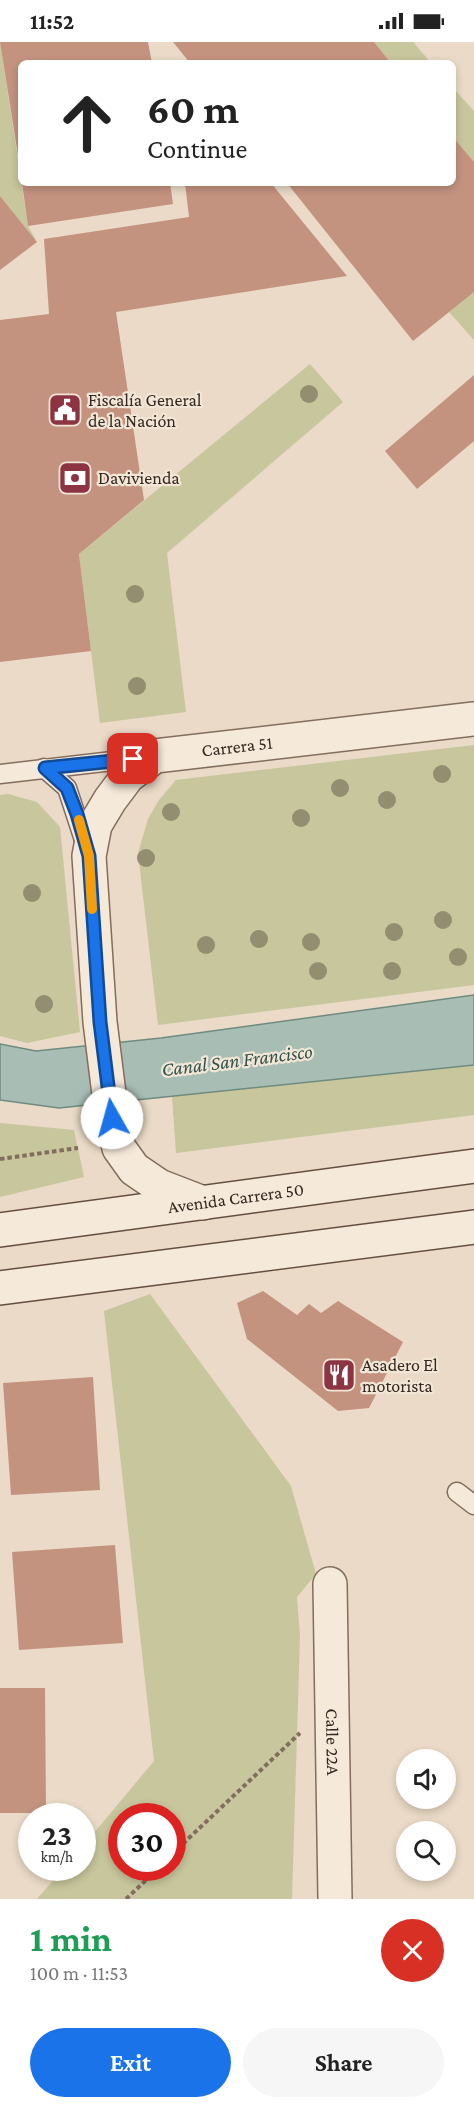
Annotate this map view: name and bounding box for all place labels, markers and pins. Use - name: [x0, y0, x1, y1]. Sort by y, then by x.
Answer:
- place label: Fiscalía General de la Nación: [88, 390, 202, 431]
- public building icon: Fiscalía General de la Nación: [47, 392, 83, 428]
- bank icon: Davivienda: [57, 460, 93, 496]
- place label: Davivienda: [98, 468, 180, 488]
- pin: [107, 733, 158, 784]
- place label: Asadero El motorista: [362, 1355, 438, 1396]
- restaurant icon: Asadero El motorista: [321, 1357, 357, 1393]

